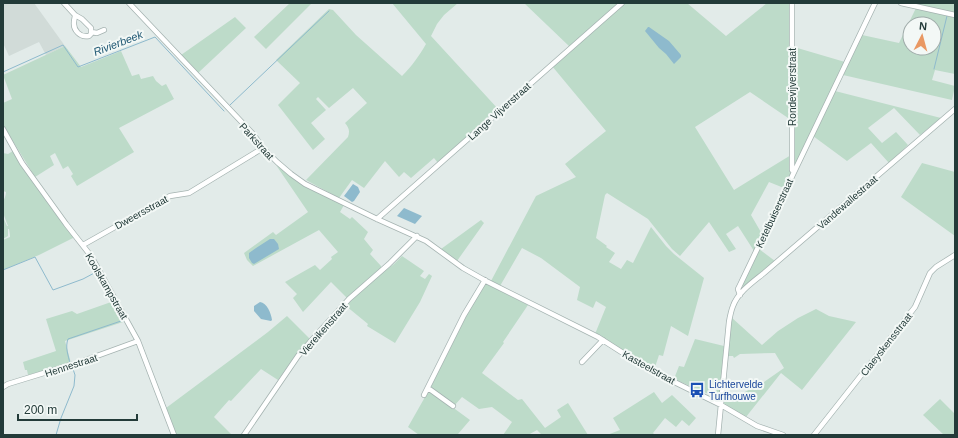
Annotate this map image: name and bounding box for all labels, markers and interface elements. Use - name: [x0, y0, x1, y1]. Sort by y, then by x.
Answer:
- north arrow: [902, 16, 942, 56]
- text: N: [918, 20, 928, 32]
- water label: Rivierbeek: [92, 28, 145, 58]
- street label: Rondevijverstraat: [787, 48, 798, 126]
- street label: Lange Vijverstraat: [466, 80, 533, 142]
- street label: Parkstraat: [237, 121, 276, 162]
- street label: Vandewallestraat: [815, 173, 880, 231]
- street label: Ketelbuiserstraat: [754, 177, 795, 250]
- street label: Dweersstraat: [113, 193, 170, 232]
- street label: Koolskampstraat: [83, 251, 130, 321]
- street label: Viereikenstraat: [297, 300, 349, 358]
- street label: Claeyskensstraat: [858, 311, 914, 378]
- street label: Kasteelstraat: [621, 348, 677, 387]
- street label: Hennestraat: [44, 352, 99, 379]
- place label: Lichtervelde Turfhouwe: [709, 379, 763, 402]
- bus stop icon: Lichtervelde Turfhouwe: [688, 381, 706, 399]
- scale bar: [18, 396, 137, 422]
- text: 200 m: [24, 403, 57, 417]

